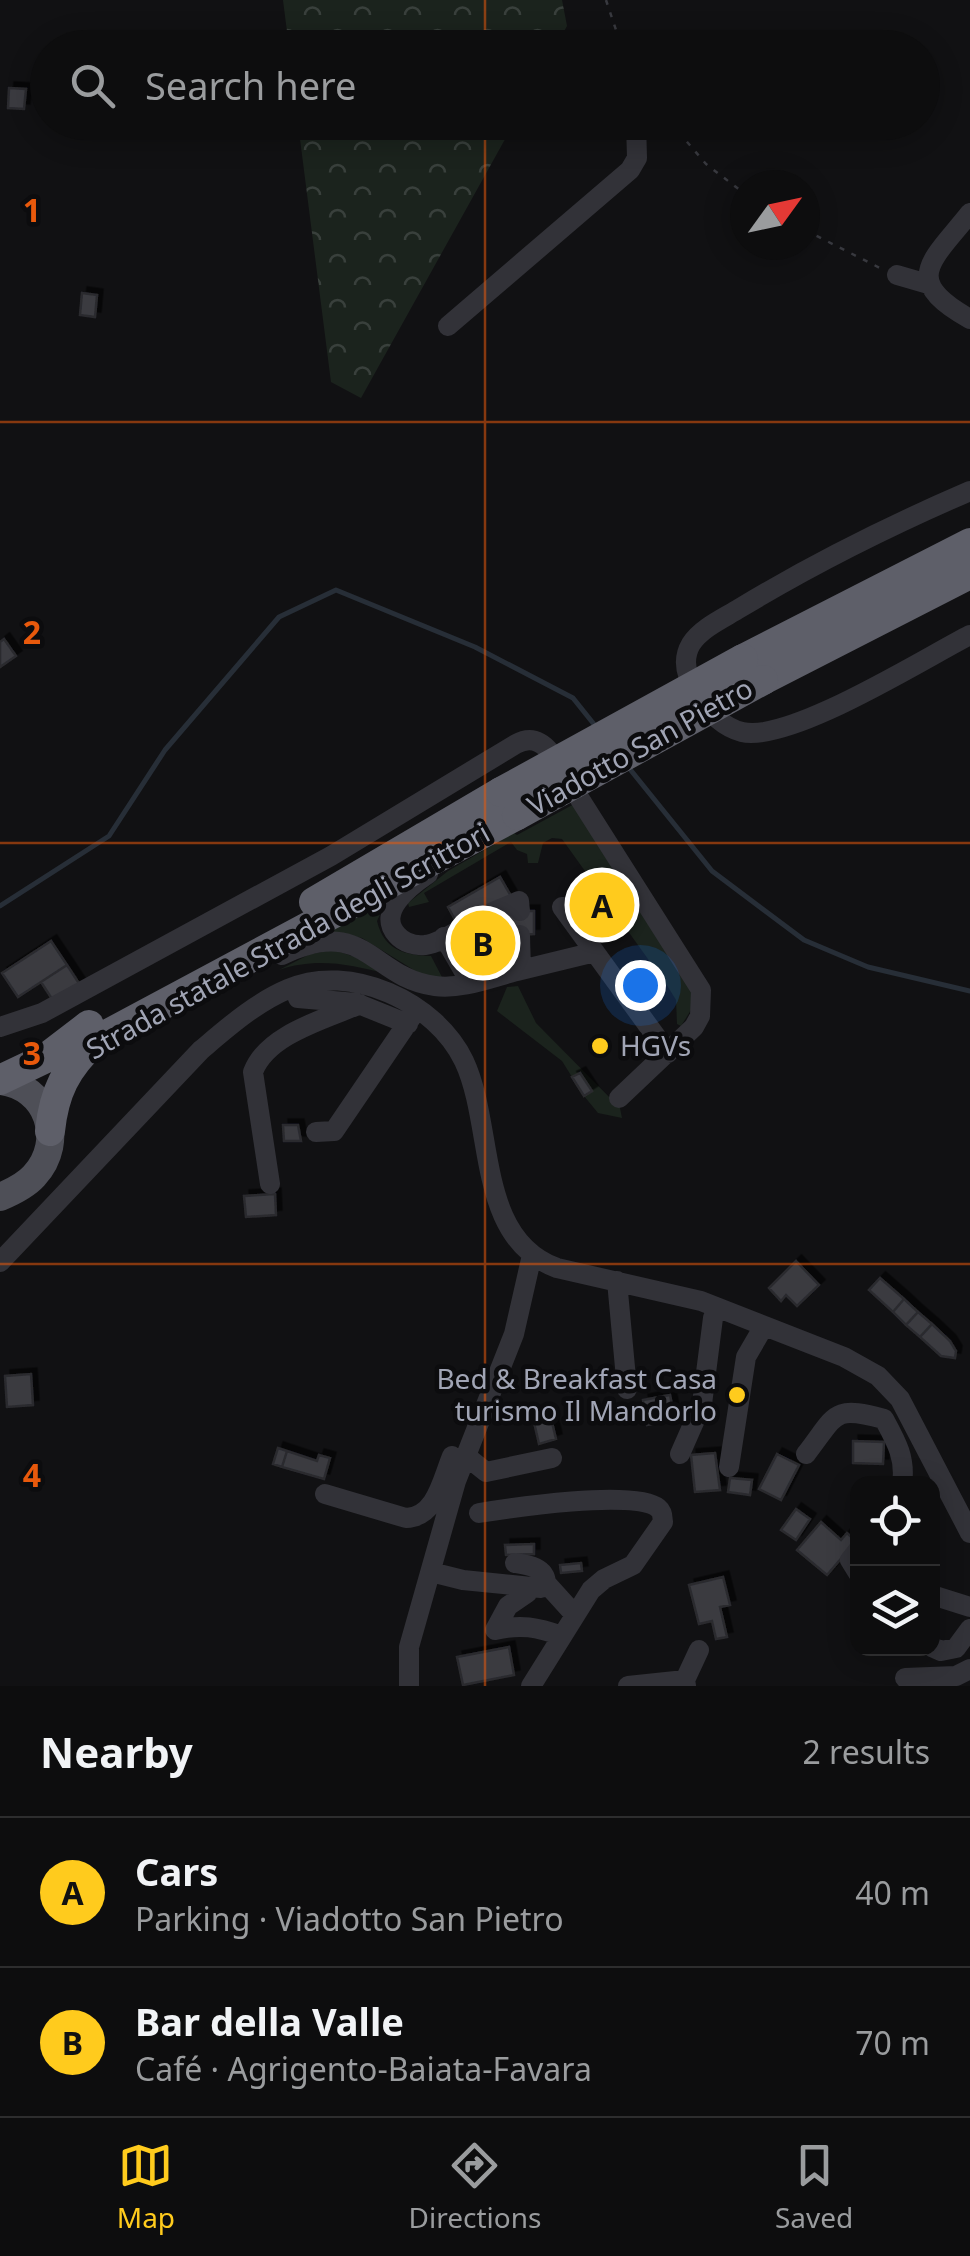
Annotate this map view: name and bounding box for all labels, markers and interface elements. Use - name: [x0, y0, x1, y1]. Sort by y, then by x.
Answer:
- search box: [30, 30, 940, 140]
- icon: search: [65, 58, 120, 113]
- text: Search here: [145, 59, 356, 111]
- north arrow: [730, 170, 820, 260]
- text: 1: [23, 188, 41, 231]
- text: 2: [23, 610, 41, 653]
- street label: Viadotto San Pietro: [520, 668, 759, 824]
- street label: Strada statale Strada degli Scrittori: [79, 813, 496, 1067]
- pin: A: [570, 868, 634, 942]
- pin: B: [450, 906, 516, 980]
- your location: [615, 960, 666, 1011]
- place label: HGVs: [620, 1026, 691, 1064]
- text: 3: [23, 1031, 41, 1074]
- marker: HGVs: [589, 1035, 611, 1057]
- place label: Bed & Breakfast Casa turismo Il Mandorlo: [436, 1359, 717, 1429]
- marker: Bed & Breakfast Casa turismo Il Mandorlo: [726, 1384, 748, 1406]
- text: 4: [23, 1453, 41, 1496]
- map controls: [850, 1476, 940, 1656]
- button: locate: [850, 1476, 940, 1566]
- button: layers: [850, 1566, 940, 1656]
- text: Nearby: [40, 1723, 193, 1780]
- text: 2 results: [803, 1730, 930, 1773]
- text: Cars: [135, 1845, 218, 1897]
- text: A: [61, 1871, 84, 1914]
- text: 40 m: [855, 1871, 930, 1914]
- text: Parking · Viadotto San Pietro: [135, 1897, 564, 1940]
- text: Bar della Valle: [135, 1995, 404, 2047]
- text: B: [62, 2021, 83, 2064]
- text: 70 m: [855, 2021, 930, 2064]
- text: Café · Agrigento-Baiata-Favara: [135, 2047, 592, 2090]
- tab: Map: [117, 2138, 175, 2236]
- tab: Directions: [409, 2138, 541, 2236]
- tab: Saved: [775, 2138, 853, 2236]

